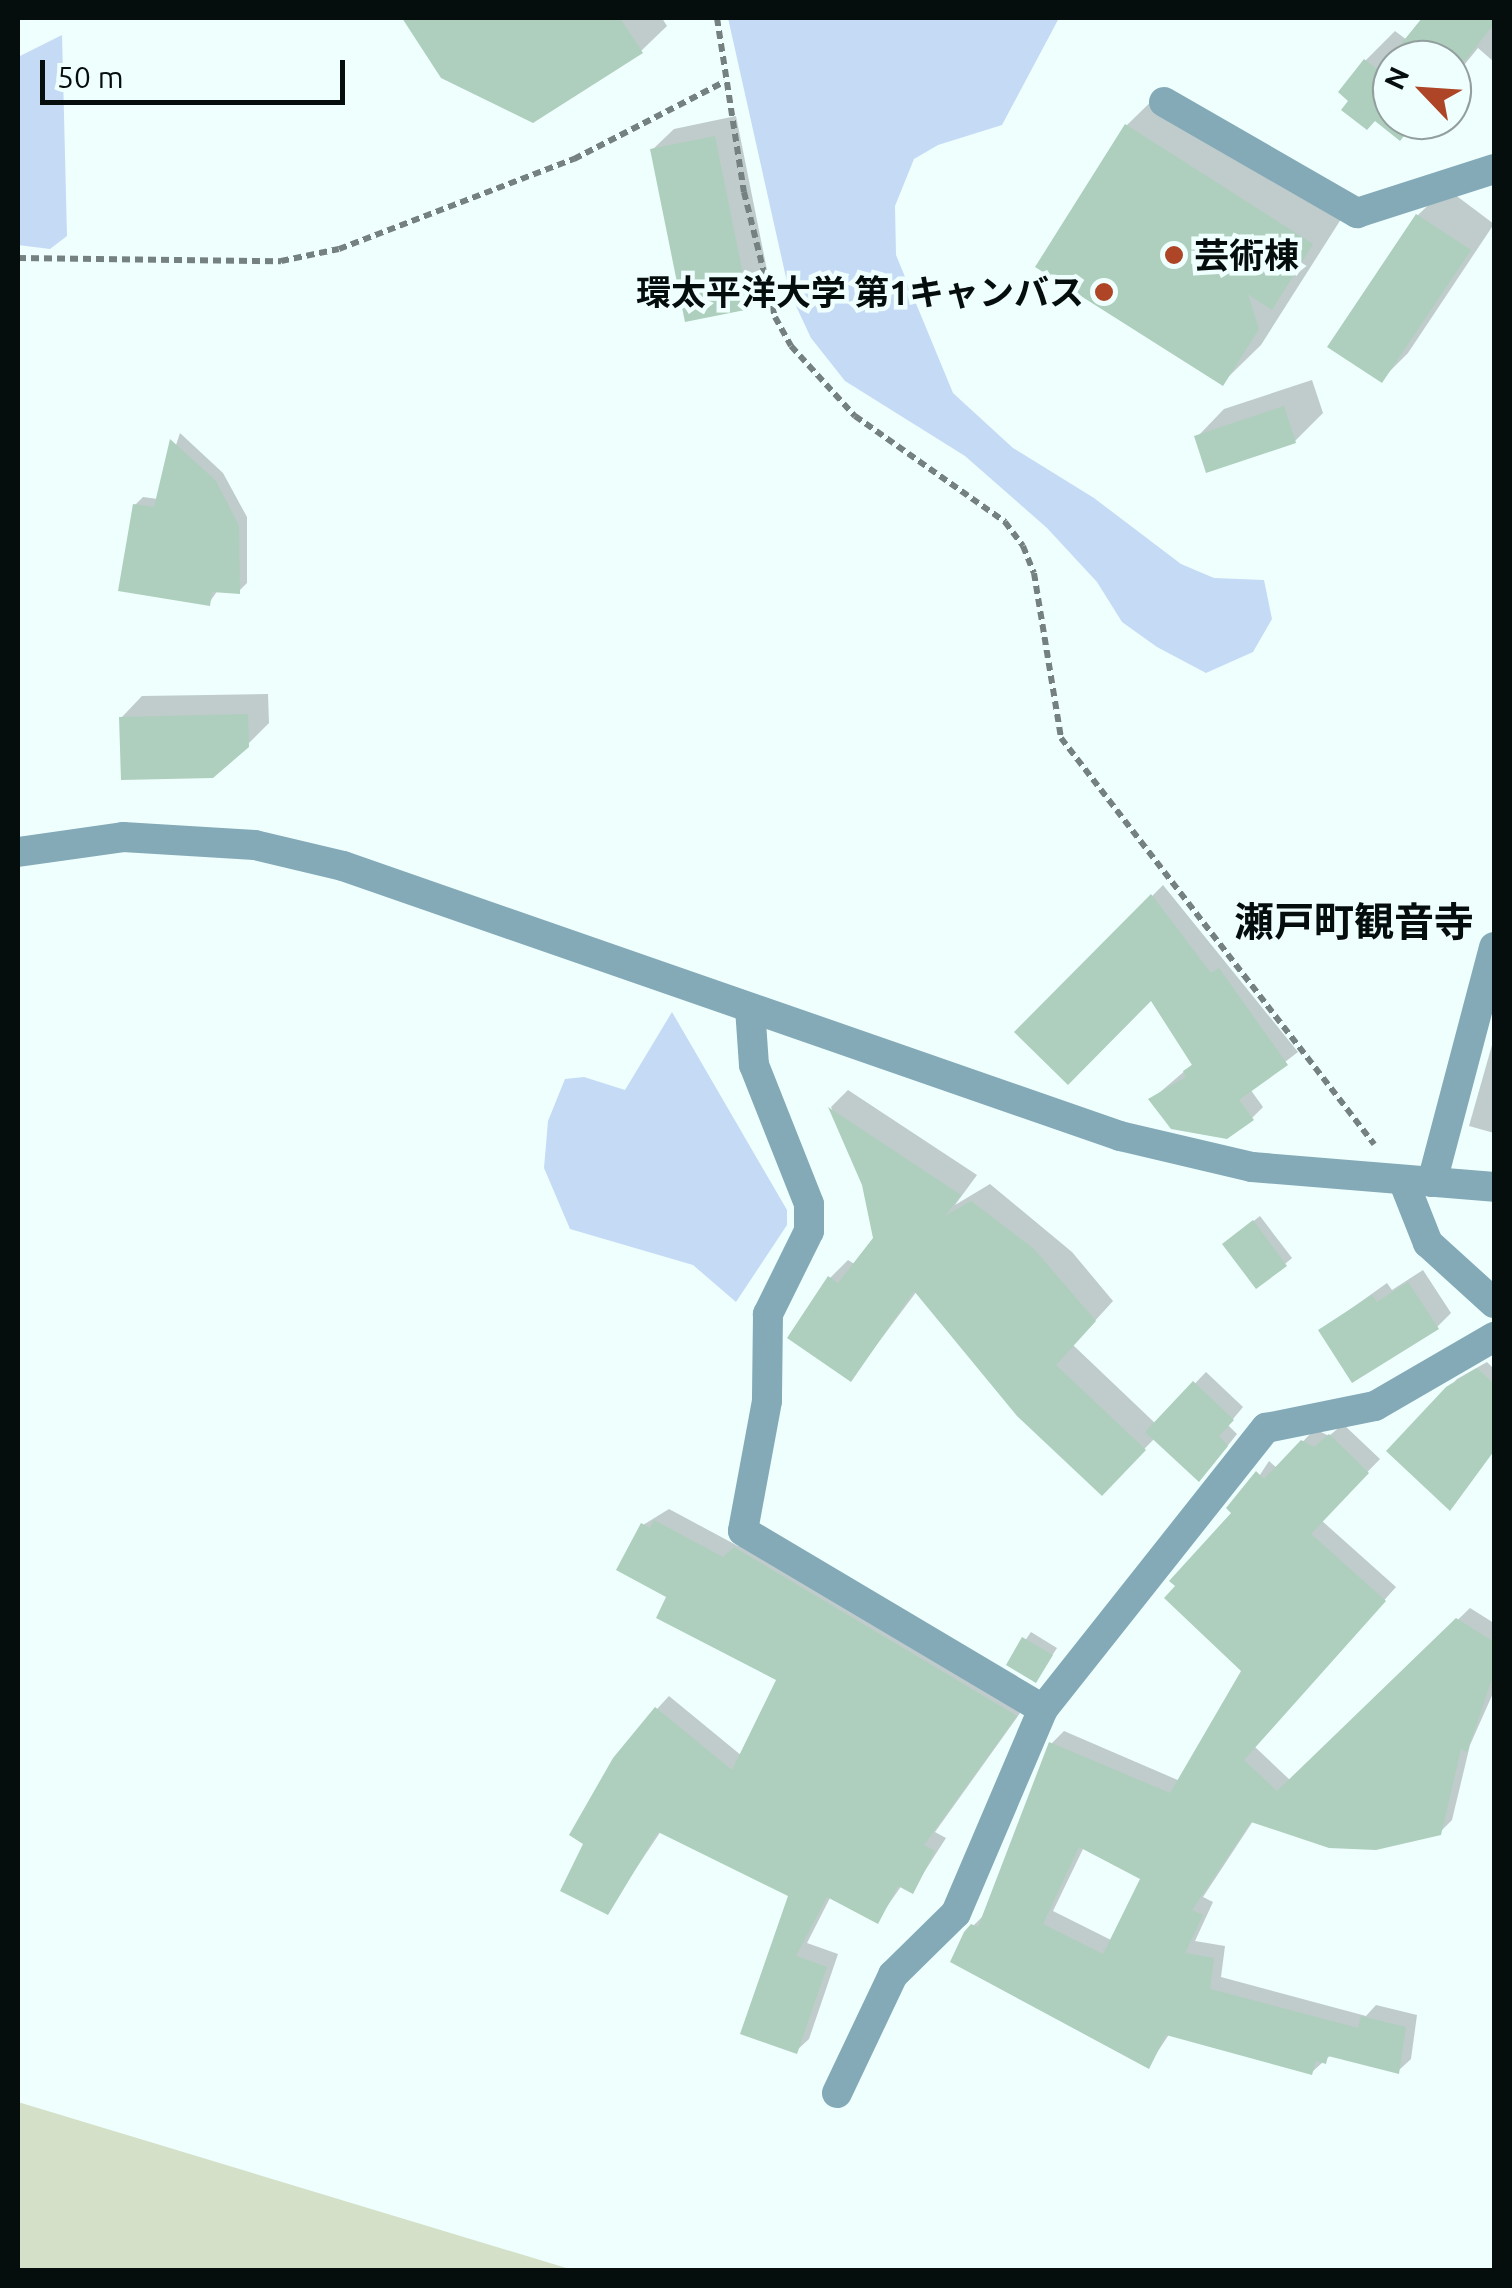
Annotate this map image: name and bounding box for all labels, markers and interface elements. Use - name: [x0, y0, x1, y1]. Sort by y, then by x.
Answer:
- scale bar: [45, 40, 350, 102]
- north arrow: [1372, 40, 1472, 140]
- text: 50 m: [57, 60, 124, 94]
- text: N: [1378, 62, 1415, 94]
- place label: 芸術棟: [1194, 234, 1299, 276]
- marker: 芸術棟: [1163, 244, 1185, 266]
- place label: 環太平洋大学 第1キャンバス: [636, 271, 1084, 313]
- marker: 環太平洋大学 第1キャンバス: [1093, 281, 1115, 303]
- district label: 瀬戸町観音寺: [1234, 898, 1474, 946]

